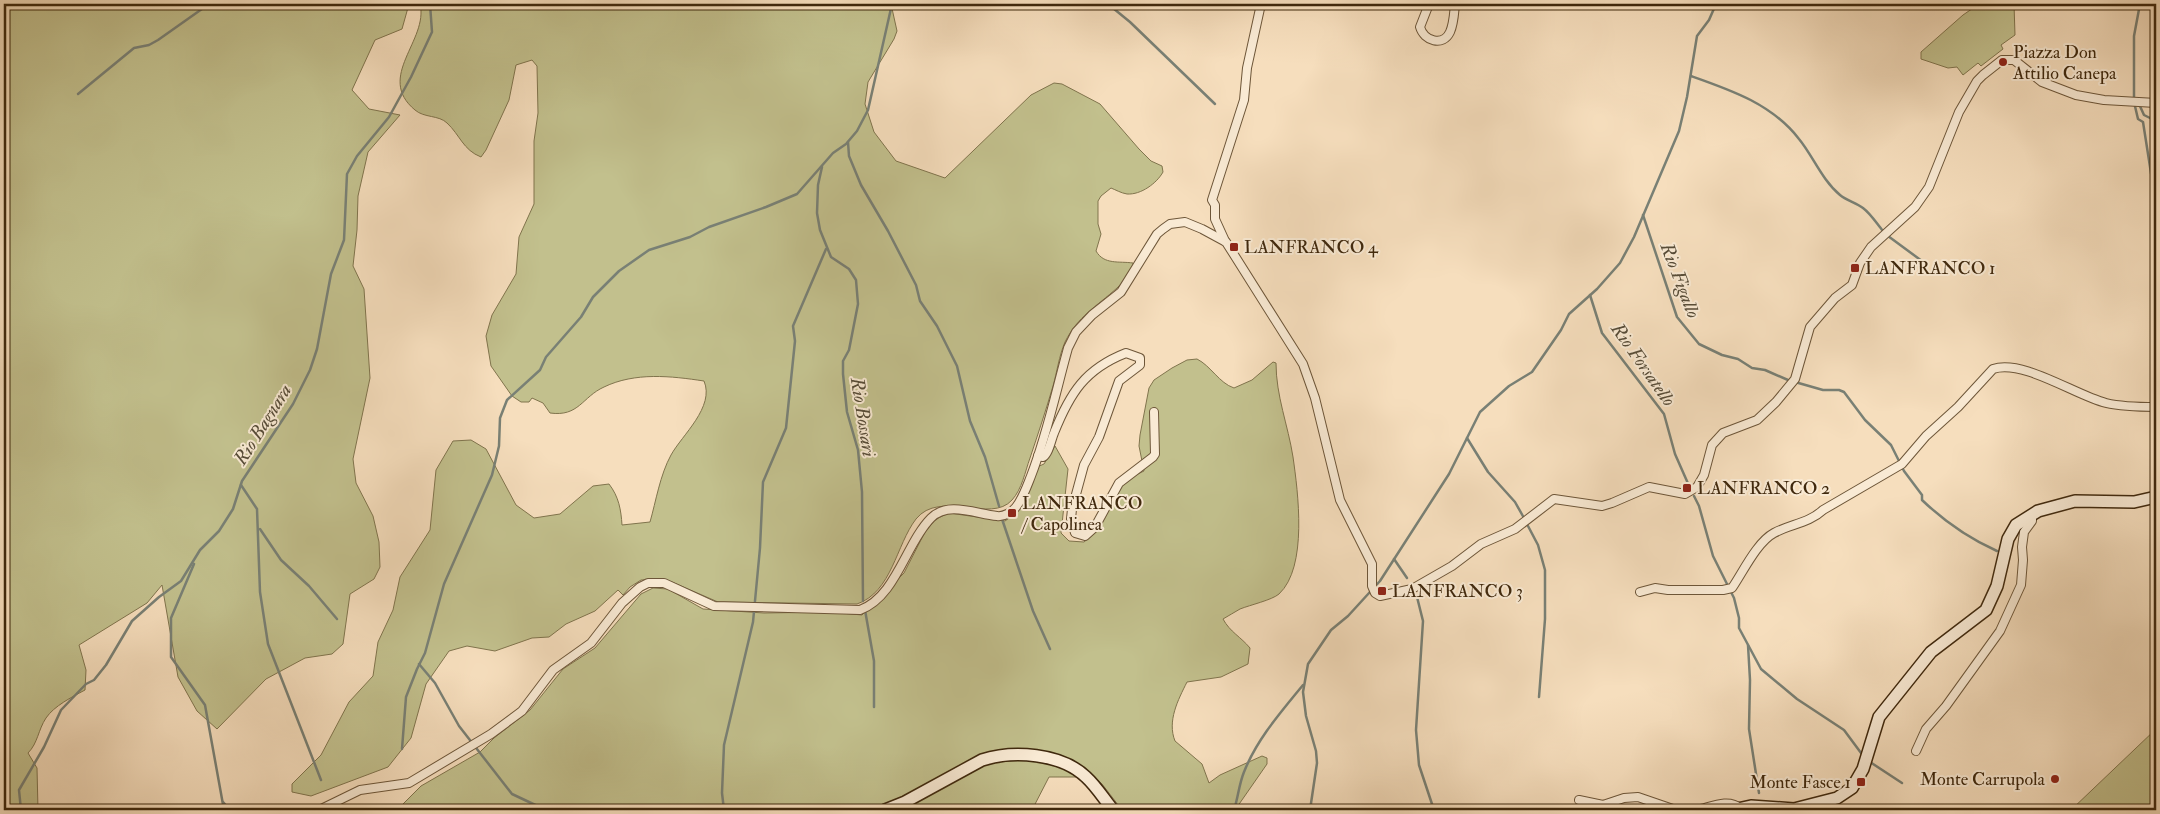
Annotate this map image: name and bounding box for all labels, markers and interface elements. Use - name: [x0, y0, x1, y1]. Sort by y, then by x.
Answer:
- place label: Piazza Don Attilio Canepa: [2012, 41, 2117, 85]
- marker: Piazza Don Attilio Canepa: [1997, 56, 2009, 68]
- place label: LANFRANCO 4: [1244, 236, 1379, 259]
- water label: Rio Figallo: [1654, 238, 1705, 322]
- marker: LANFRANCO 4: [1228, 241, 1240, 253]
- place label: LANFRANCO 1: [1865, 257, 1996, 280]
- marker: LANFRANCO 1: [1849, 262, 1861, 274]
- water label: Rio Forsatello: [1605, 317, 1681, 411]
- water label: Rio Bossari: [845, 375, 881, 459]
- water label: Rio Bagnara: [228, 379, 297, 470]
- place label: LANFRANCO 2: [1697, 477, 1830, 500]
- marker: LANFRANCO 2: [1681, 482, 1693, 494]
- place label: LANFRANCO / Capolinea: [1020, 492, 1142, 536]
- marker: LANFRANCO / Capolinea: [1006, 507, 1018, 519]
- place label: LANFRANCO 3: [1392, 580, 1523, 603]
- marker: LANFRANCO 3: [1376, 585, 1388, 597]
- place label: Monte Carrupola: [1920, 768, 2046, 791]
- place label: Monte Fasce 1: [1750, 771, 1851, 794]
- marker: Monte Carrupola: [2049, 773, 2061, 785]
- marker: Monte Fasce 1: [1855, 776, 1867, 788]

